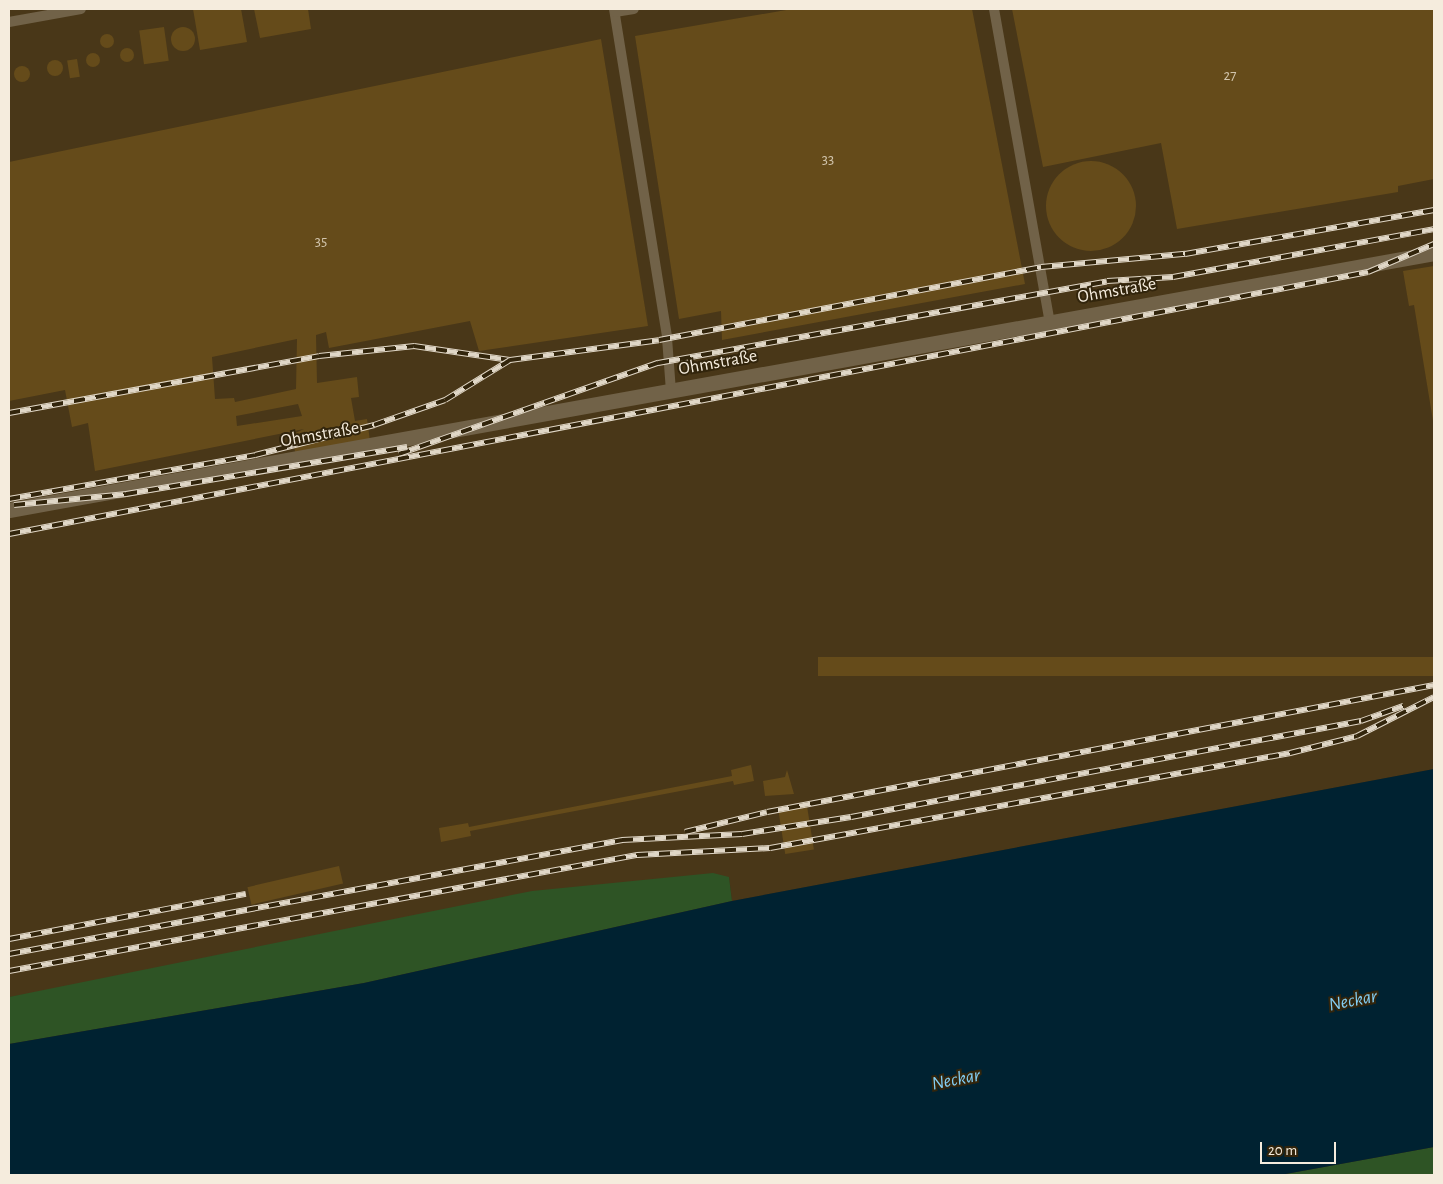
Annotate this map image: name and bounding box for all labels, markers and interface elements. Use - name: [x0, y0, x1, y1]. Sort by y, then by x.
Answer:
- house number: 27: [1223, 67, 1237, 85]
- house number: 33: [822, 151, 834, 169]
- house number: 35: [315, 233, 327, 251]
- street label: Ohmstraße: [1076, 273, 1158, 309]
- street label: Ohmstraße: [677, 345, 759, 381]
- street label: Ohmstraße: [279, 417, 361, 453]
- water label: Neckar: [1327, 985, 1379, 1017]
- water label: Neckar: [930, 1064, 982, 1096]
- scale bar: [1263, 1132, 1339, 1164]
- text: 20 m: [1268, 1143, 1297, 1158]

